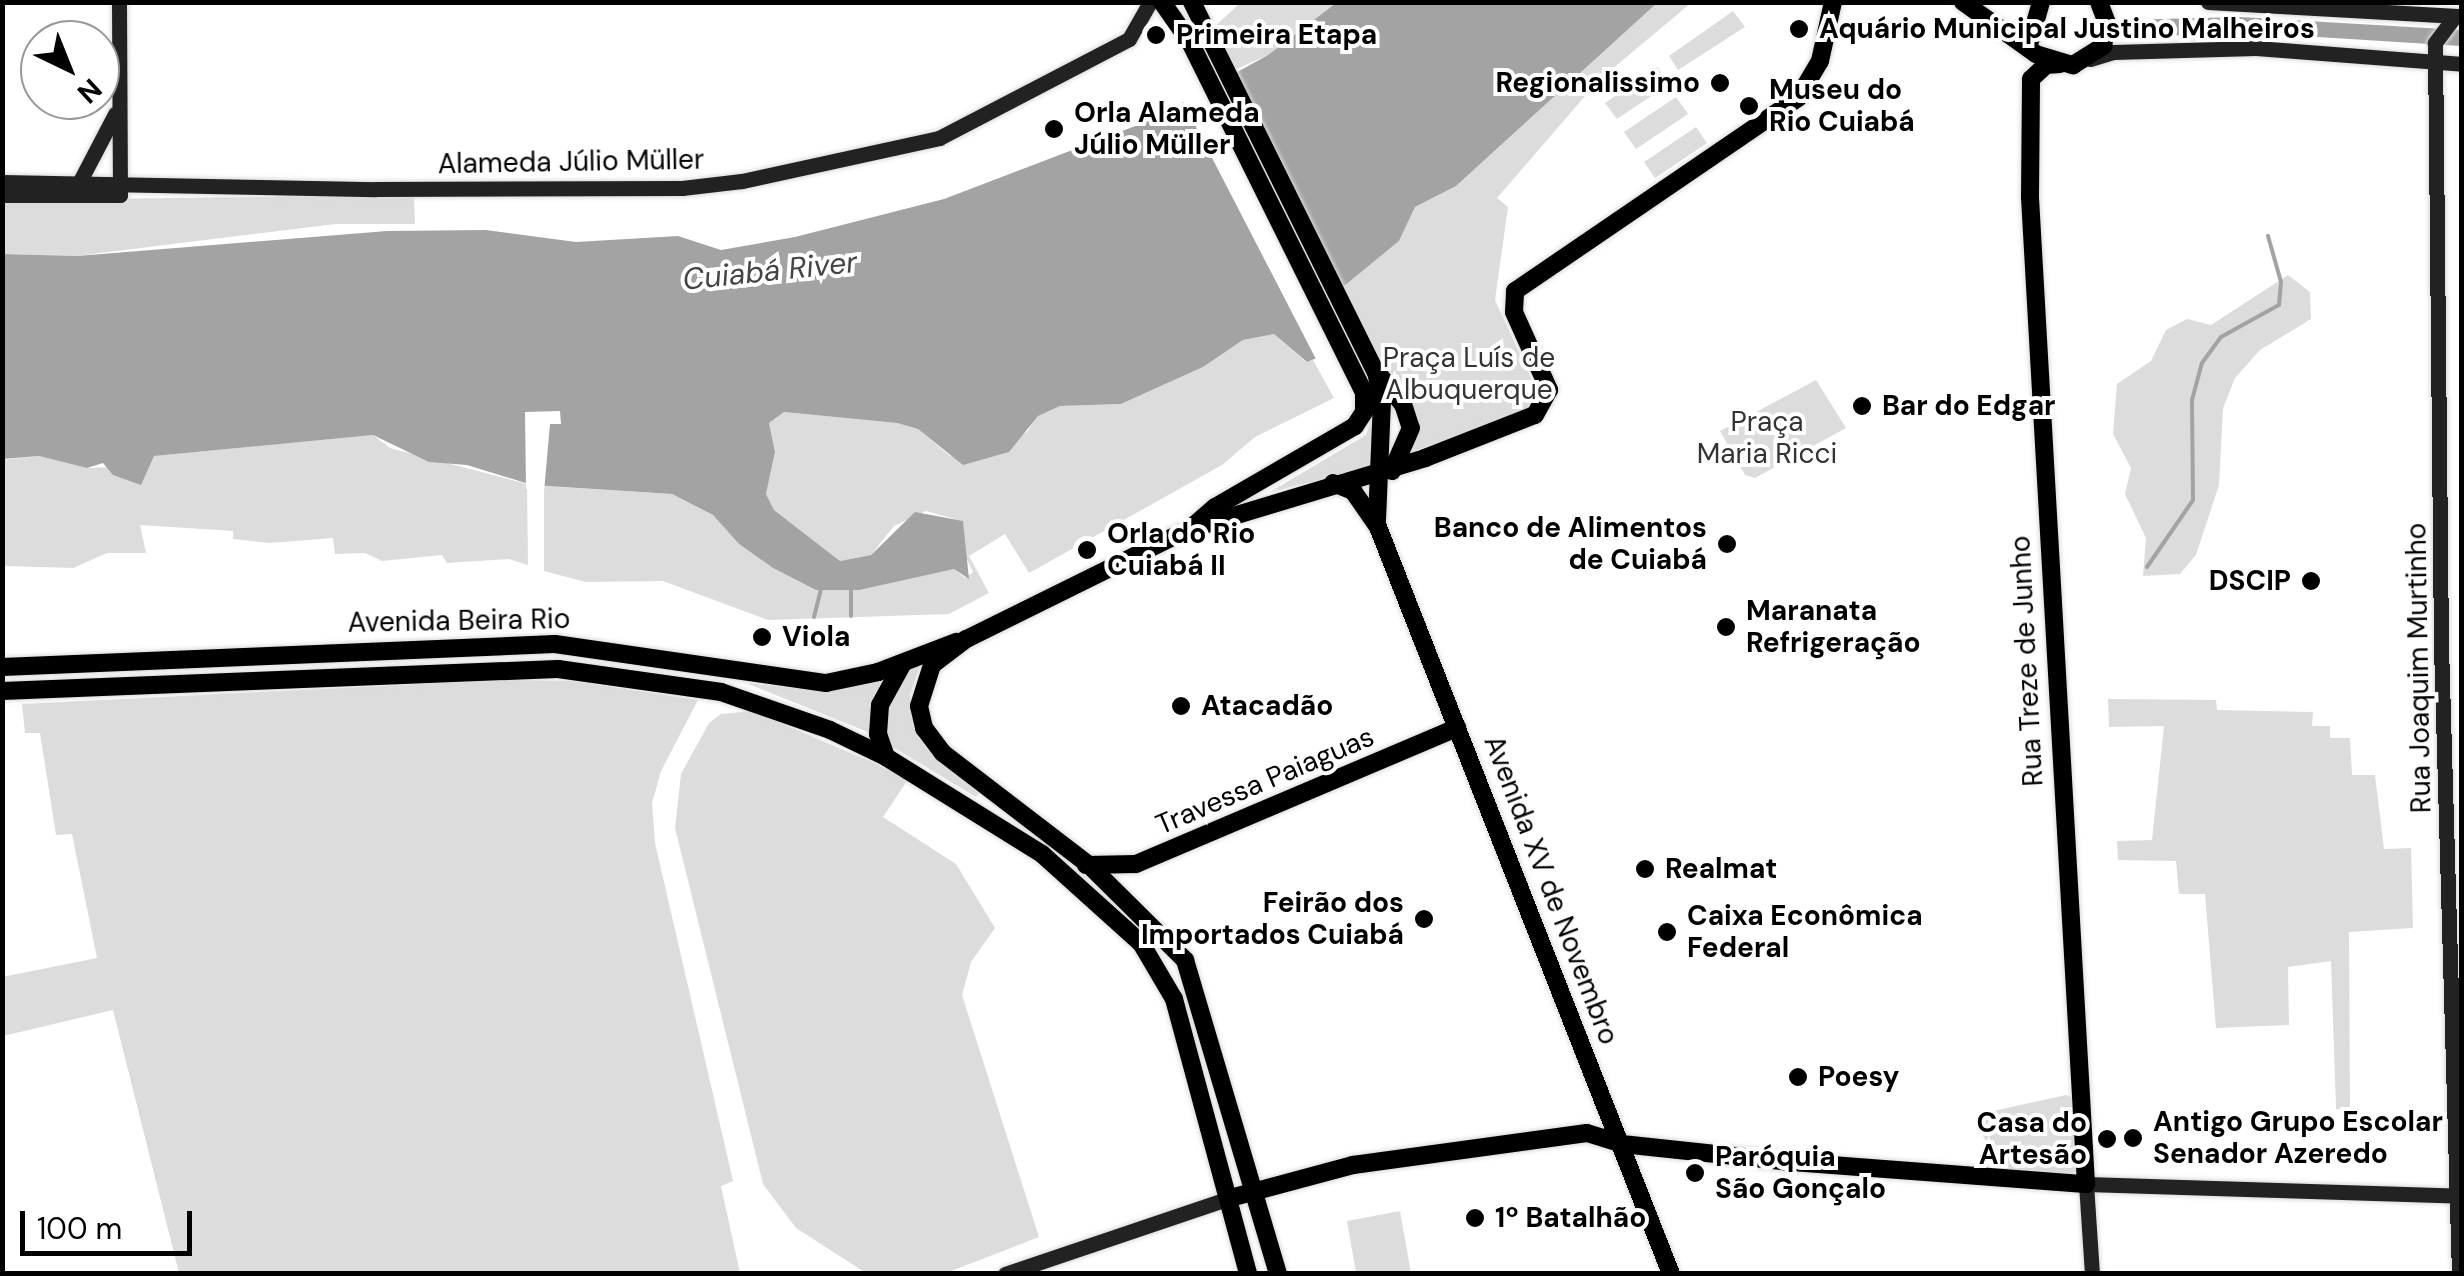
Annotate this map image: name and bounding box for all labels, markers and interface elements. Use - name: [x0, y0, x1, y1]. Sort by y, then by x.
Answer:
- place label: Aquário Municipal Justino Malheiros: [1819, 12, 2315, 46]
- place label: Primeira Etapa: [1176, 18, 1377, 52]
- marker: Aquário Municipal Justino Malheiros: [1788, 18, 1810, 40]
- north arrow: [20, 20, 120, 120]
- marker: Primeira Etapa: [1145, 24, 1167, 46]
- place label: Regionalissimo: [1496, 66, 1700, 100]
- text: N: [69, 70, 110, 111]
- marker: Regionalissimo: [1709, 72, 1731, 94]
- place label: Museu do Rio Cuiabá: [1769, 73, 1915, 139]
- marker: Museu do Rio Cuiabá: [1738, 95, 1760, 117]
- place label: Orla Alameda Júlio Müller: [1074, 96, 1260, 162]
- marker: Orla Alameda Júlio Müller: [1043, 118, 1065, 140]
- street label: Alameda Júlio Müller: [437, 143, 705, 181]
- water label: Cuiabá River: [681, 244, 859, 298]
- park label: Praça Luís de Albuquerque: [1383, 341, 1555, 407]
- place label: Bar do Edgar: [1882, 389, 2056, 423]
- marker: Bar do Edgar: [1851, 395, 1873, 417]
- park label: Praça Maria Ricci: [1697, 405, 1837, 471]
- place label: Banco de Alimentos de Cuiabá: [1434, 511, 1707, 577]
- place label: Orla do Rio Cuiabá II: [1107, 517, 1255, 583]
- street label: Rua Joaquim Murtinho: [2400, 523, 2438, 813]
- marker: Banco de Alimentos de Cuiabá: [1716, 533, 1738, 555]
- street label: Rua Treze de Junho: [2004, 535, 2050, 787]
- marker: Orla do Rio Cuiabá II: [1076, 539, 1098, 561]
- place label: DSCIP: [2209, 564, 2291, 598]
- marker: DSCIP: [2300, 570, 2322, 592]
- place label: Maranata Refrigeração: [1746, 594, 1921, 660]
- street label: Avenida Beira Rio: [347, 602, 571, 640]
- marker: Maranata Refrigeração: [1715, 616, 1737, 638]
- place label: Viola: [782, 620, 850, 654]
- marker: Viola: [751, 626, 773, 648]
- place label: Atacadão: [1201, 689, 1333, 723]
- marker: Atacadão: [1170, 695, 1192, 717]
- street label: Travessa Paiaguas: [1151, 720, 1379, 842]
- street label: Avenida XV de Novembro: [1476, 731, 1626, 1049]
- place label: Realmat: [1665, 852, 1777, 886]
- marker: Realmat: [1634, 858, 1656, 880]
- place label: Feirão dos Importados Cuiabá: [1141, 886, 1404, 952]
- place label: Caixa Econômica Federal: [1687, 899, 1923, 965]
- marker: Feirão dos Importados Cuiabá: [1413, 908, 1435, 930]
- marker: Caixa Econômica Federal: [1656, 921, 1678, 943]
- place label: Poesy: [1818, 1060, 1900, 1094]
- marker: Poesy: [1787, 1066, 1809, 1088]
- place label: Antigo Grupo Escolar Senador Azeredo: [2153, 1105, 2443, 1171]
- place label: Casa do Artesão: [1977, 1106, 2087, 1172]
- marker: Antigo Grupo Escolar Senador Azeredo: [2122, 1127, 2144, 1149]
- marker: Casa do Artesão: [2096, 1128, 2118, 1150]
- place label: Paróquia São Gonçalo: [1715, 1140, 1886, 1206]
- marker: Paróquia São Gonçalo: [1684, 1162, 1706, 1184]
- scale bar: [25, 1191, 198, 1253]
- place label: 1º Batalhão: [1495, 1201, 1646, 1235]
- marker: 1º Batalhão: [1464, 1207, 1486, 1229]
- text: 100 m: [37, 1209, 122, 1248]

